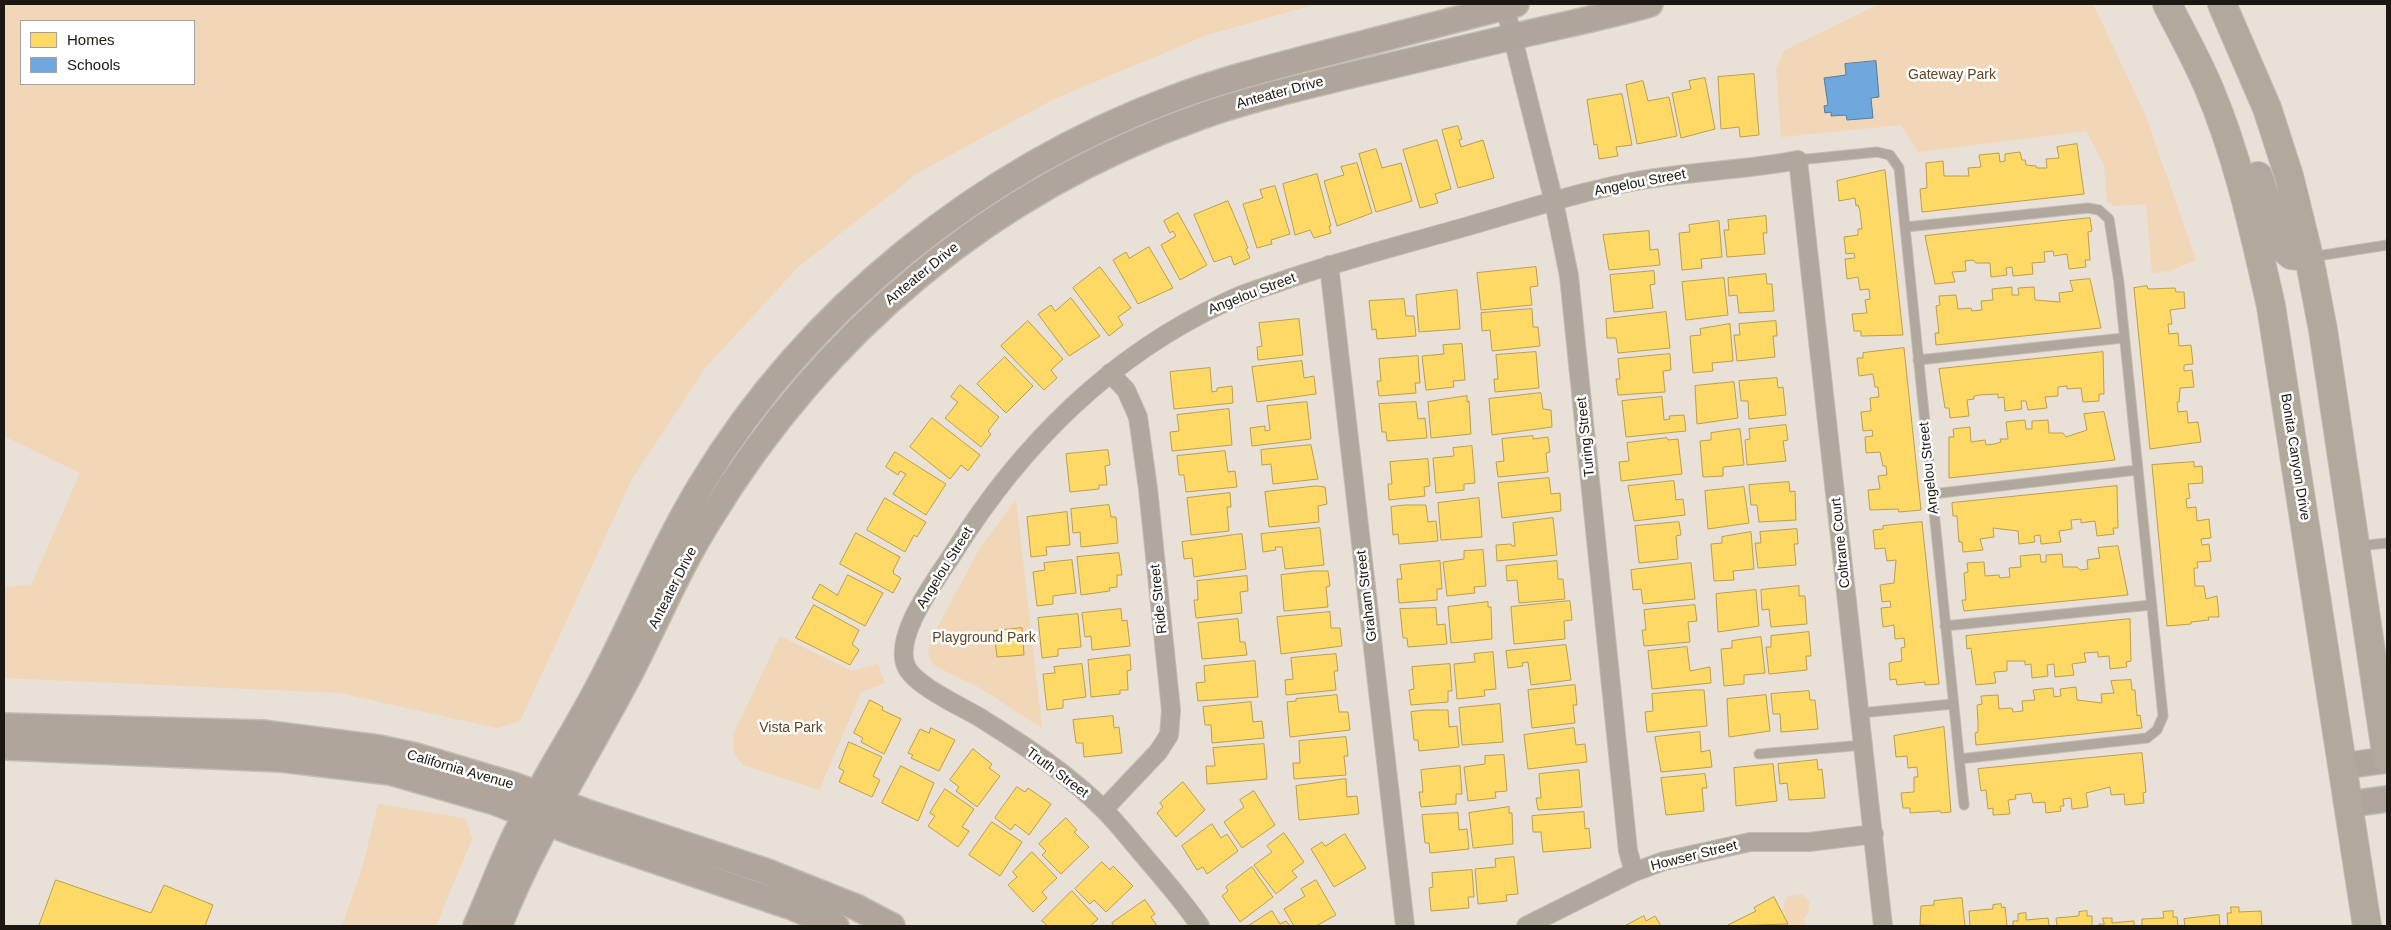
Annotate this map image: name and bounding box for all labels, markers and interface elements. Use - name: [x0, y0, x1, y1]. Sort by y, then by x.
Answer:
- legend: [20, 20, 195, 85]
- text: Homes: [67, 31, 115, 48]
- text: Schools: [67, 56, 120, 73]
- park label: Gateway Park: [1908, 67, 1996, 83]
- street label: Anteater Drive: [1235, 73, 1325, 113]
- street label: Angelou Street: [1593, 166, 1687, 200]
- street label: Anteater Drive: [882, 239, 962, 309]
- street label: Angelou Street: [1206, 270, 1298, 318]
- street label: Bonita Canyon Drive: [2277, 392, 2313, 522]
- street label: Turing Street: [1573, 396, 1599, 478]
- street label: Angelou Street: [1916, 421, 1942, 515]
- street label: Coltrane Court: [1828, 497, 1854, 589]
- street label: Angelou Street: [913, 524, 977, 612]
- street label: Anteater Drive: [645, 544, 701, 632]
- street label: Graham Street: [1353, 549, 1381, 643]
- street label: Ride Street: [1147, 563, 1171, 635]
- park label: Playground Park: [932, 630, 1036, 646]
- park label: Vista Park: [759, 720, 823, 736]
- street label: Truth Street: [1023, 744, 1091, 802]
- street label: California Avenue: [405, 747, 515, 793]
- street label: Howser Street: [1649, 837, 1739, 875]

